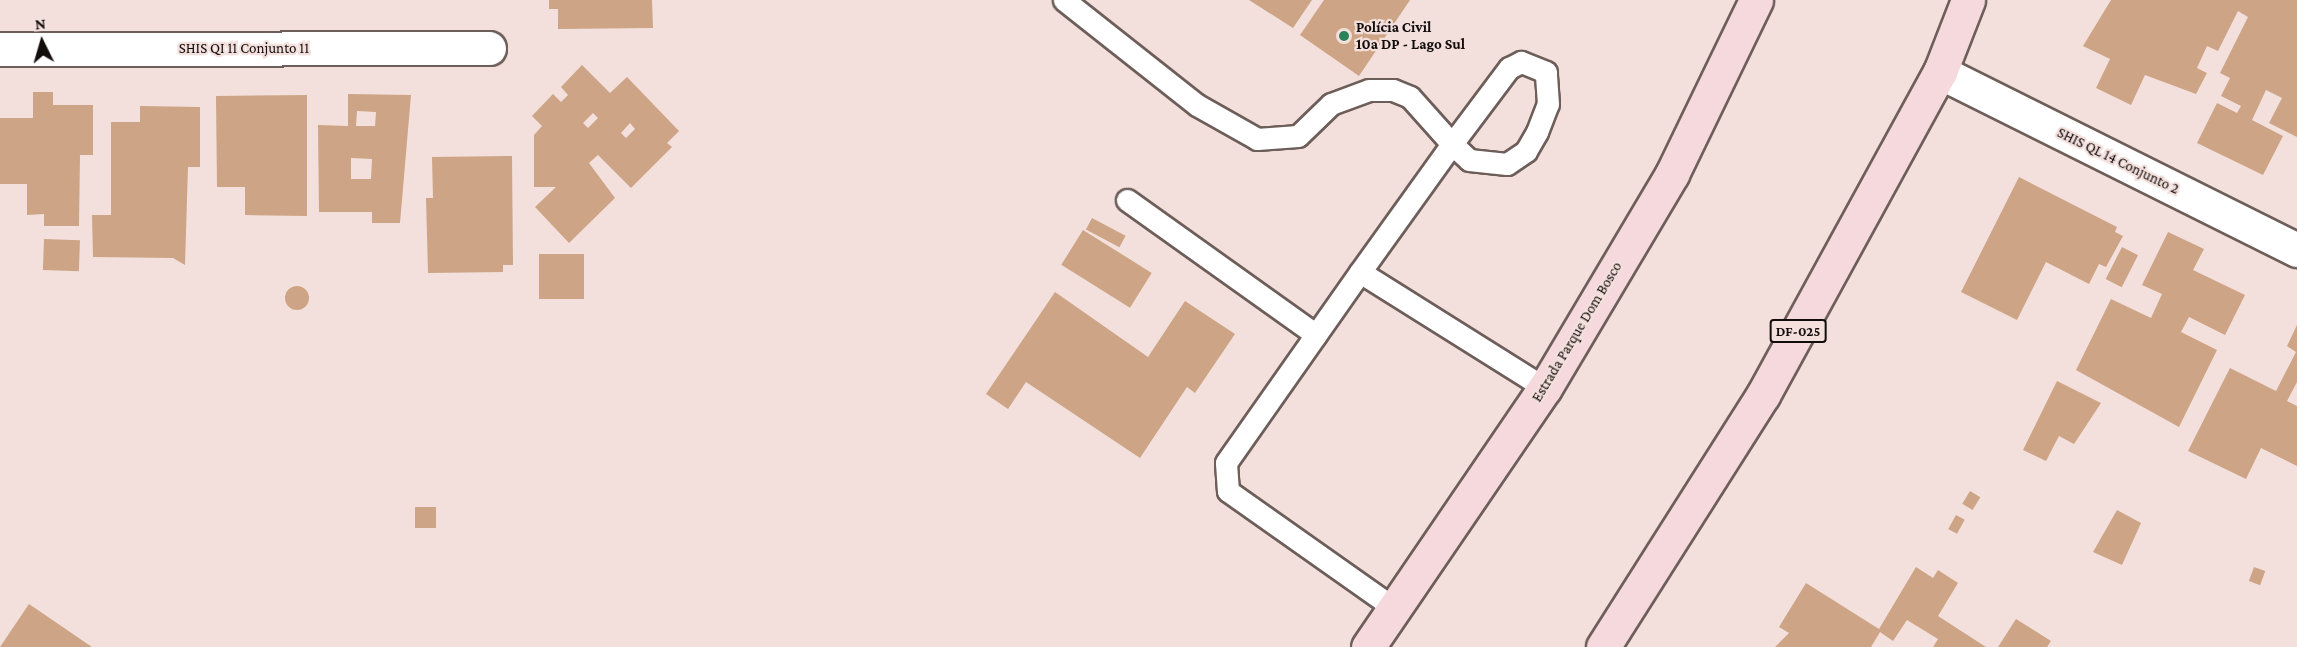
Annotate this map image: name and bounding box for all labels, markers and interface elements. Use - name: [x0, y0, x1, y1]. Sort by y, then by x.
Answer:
- north arrow: [12, 12, 72, 72]
- text: N: [34, 15, 47, 33]
- place label: Polícia Civil 10a DP - Lago Sul: [1356, 18, 1465, 53]
- marker: Polícia Civil 10a DP - Lago Sul: [1337, 29, 1351, 43]
- street label: SHIS QI 11 Conjunto 11: [179, 40, 309, 58]
- street label: SHIS QL 14 Conjunto 2: [2054, 124, 2182, 198]
- street label: Estrada Parque Dom Bosco: [1528, 259, 1626, 405]
- road number: DF-025: [1770, 320, 1826, 342]

